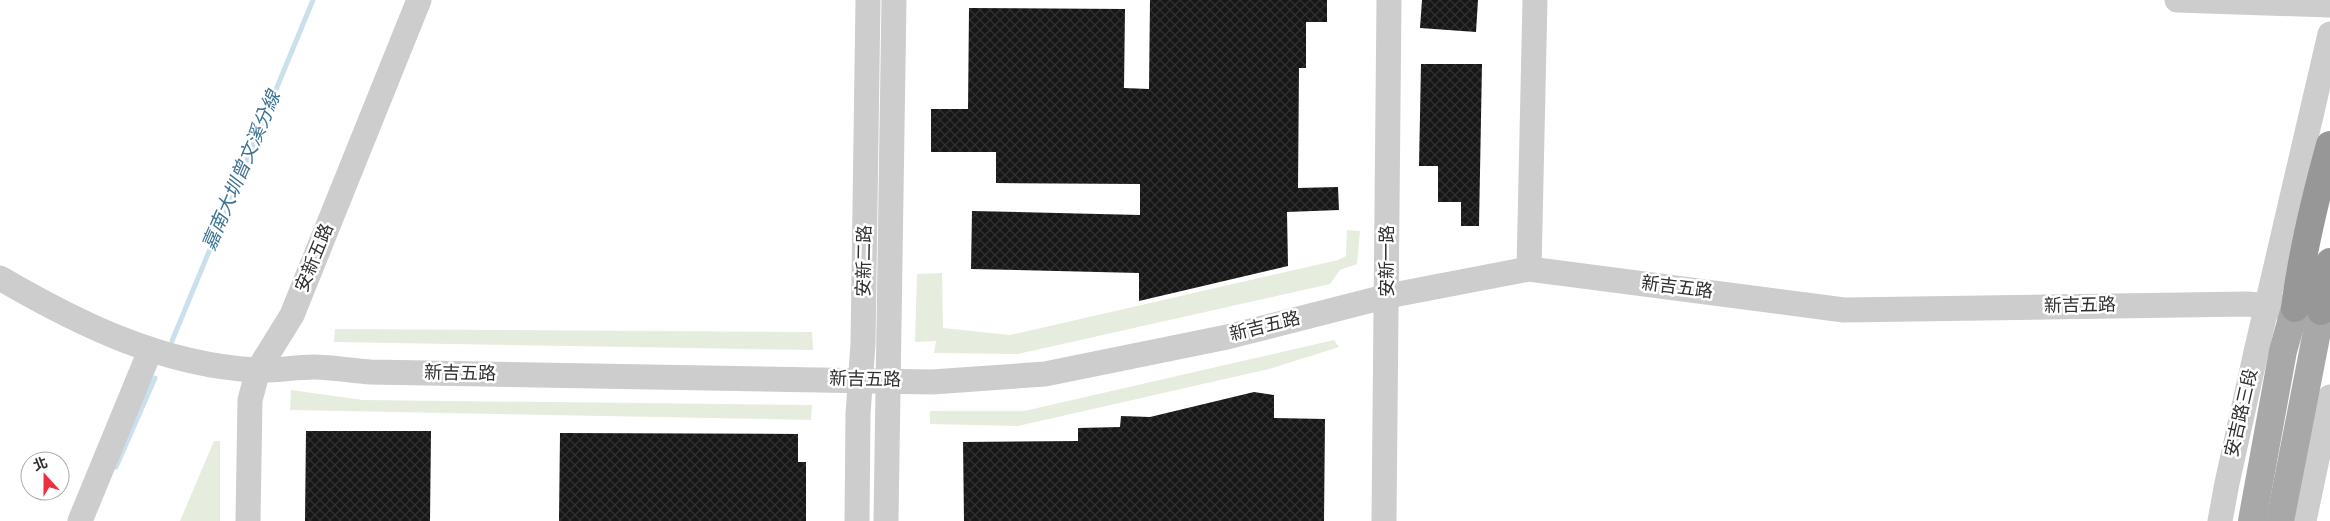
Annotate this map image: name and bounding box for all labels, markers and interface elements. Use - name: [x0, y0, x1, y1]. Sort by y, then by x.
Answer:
- water label: 嘉南大圳曾文溪分線: [198, 86, 285, 253]
- street label: 安新五路: [291, 221, 337, 295]
- street label: 安新二路: [853, 225, 875, 297]
- street label: 安新一路: [1377, 225, 1397, 297]
- street label: 新吉五路: [1640, 273, 1714, 301]
- street label: 新吉五路: [2044, 294, 2116, 316]
- street label: 新吉五路: [1227, 308, 1302, 344]
- street label: 新吉五路: [424, 362, 496, 384]
- street label: 安吉路三段: [2221, 367, 2261, 459]
- street label: 新吉五路: [829, 368, 901, 390]
- north arrow: [20, 451, 70, 501]
- text: 北: [31, 455, 50, 474]

